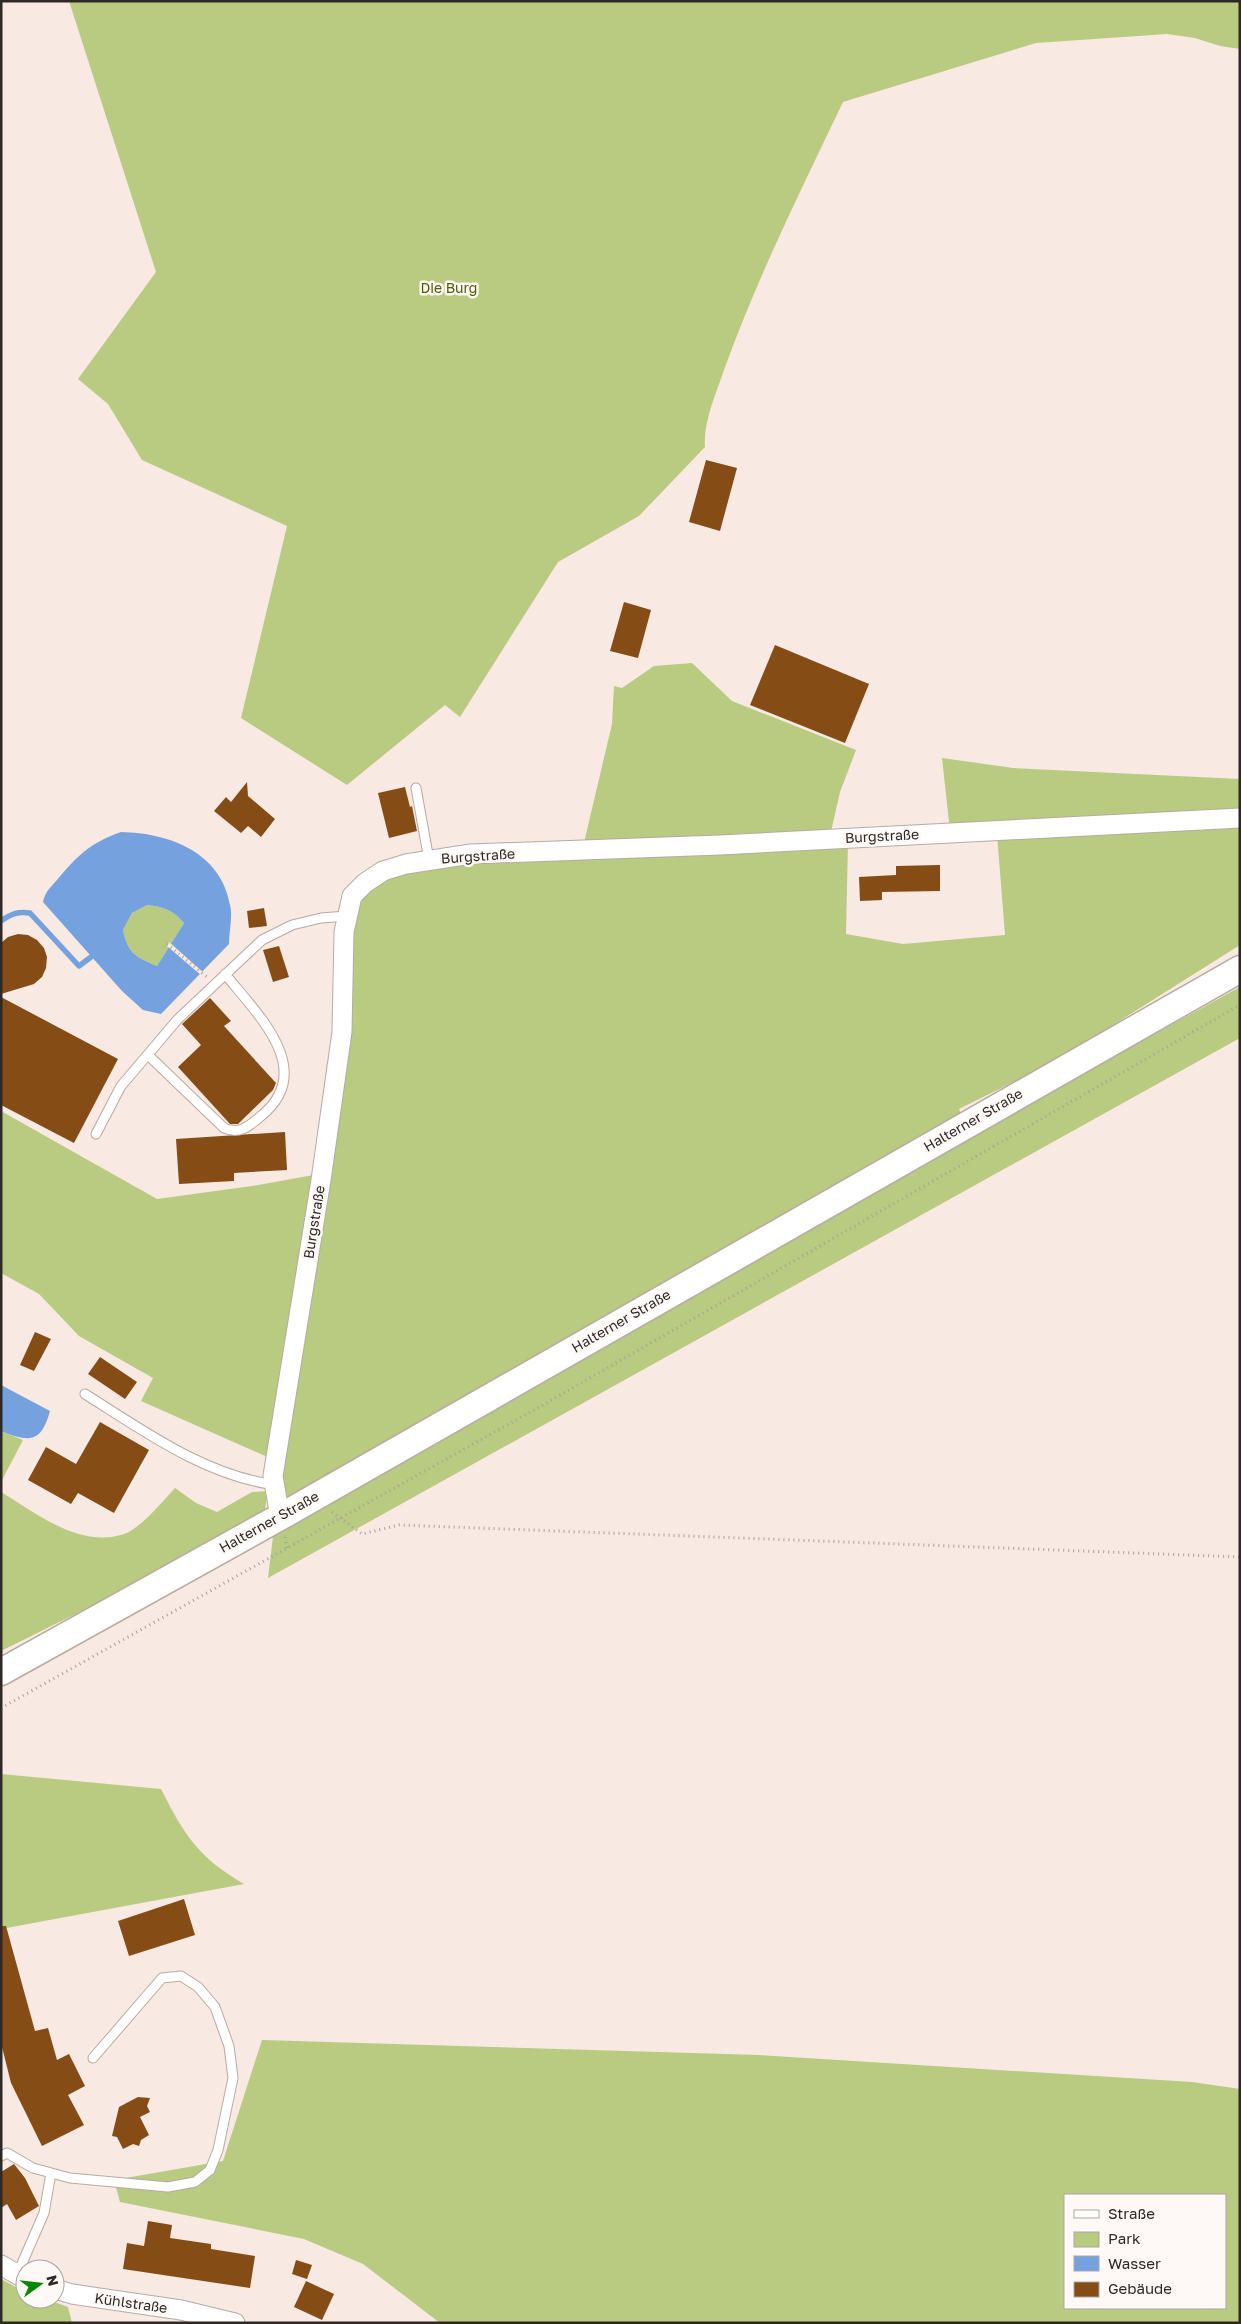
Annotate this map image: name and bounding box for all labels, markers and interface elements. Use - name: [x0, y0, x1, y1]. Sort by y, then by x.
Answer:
- park label: Die Burg: [421, 279, 477, 296]
- street label: Burgstraße: [844, 825, 920, 846]
- street label: Burgstraße: [440, 844, 516, 867]
- street label: Halterner Straße: [920, 1084, 1025, 1155]
- street label: Burgstraße: [299, 1184, 328, 1260]
- street label: Halterner Straße: [568, 1285, 673, 1356]
- street label: Halterner Straße: [216, 1487, 322, 1556]
- legend: [1064, 2194, 1226, 2309]
- text: Straße: [1108, 2204, 1155, 2222]
- text: Park: [1108, 2229, 1141, 2247]
- text: Wasser: [1108, 2254, 1161, 2272]
- north arrow: [15, 2259, 65, 2309]
- text: N: [43, 2273, 63, 2288]
- text: Gebäude: [1108, 2279, 1172, 2297]
- street label: Kühlstraße: [94, 2289, 169, 2316]

